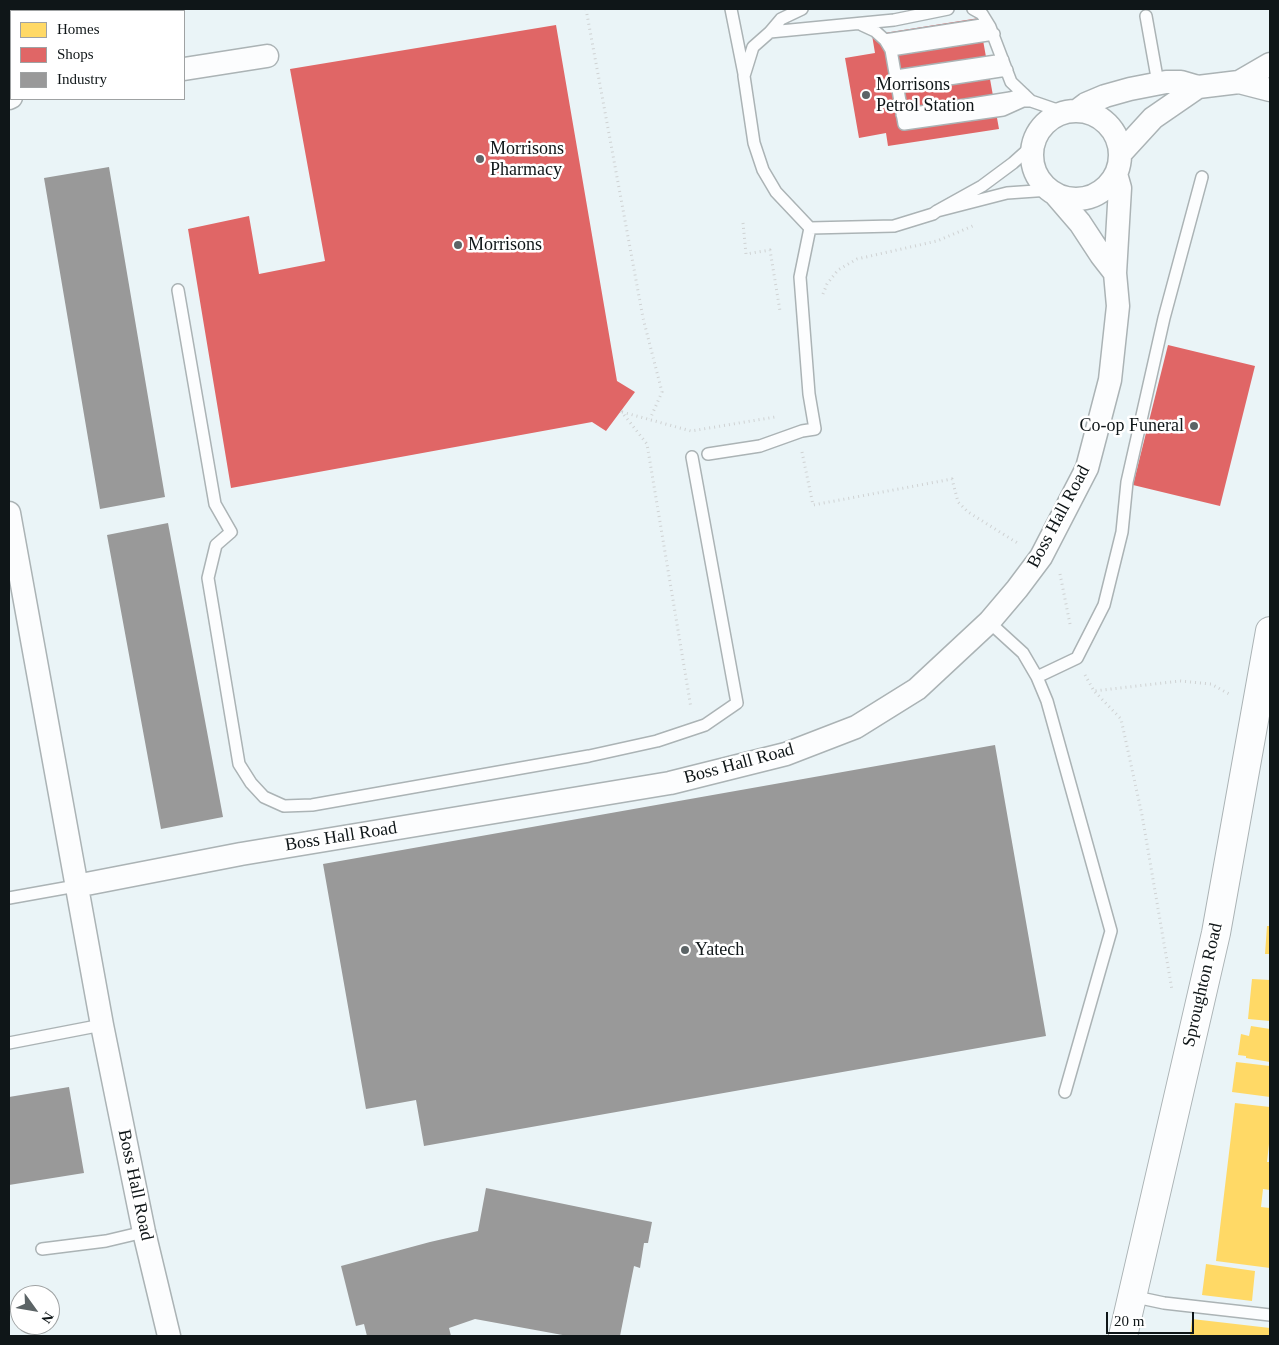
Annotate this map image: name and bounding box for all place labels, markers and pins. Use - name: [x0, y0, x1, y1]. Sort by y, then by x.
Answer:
- place label: Morrisons Petrol Station: [876, 74, 974, 116]
- marker: Morrisons Petrol Station: [860, 89, 872, 101]
- place label: Morrisons Pharmacy: [490, 138, 564, 180]
- marker: Morrisons Pharmacy: [474, 153, 486, 165]
- place label: Morrisons: [468, 234, 542, 256]
- marker: Morrisons: [452, 239, 464, 251]
- place label: Co-op Funeral: [1080, 415, 1184, 437]
- marker: Co-op Funeral: [1188, 420, 1200, 432]
- place label: Yatech: [695, 939, 744, 961]
- marker: Yatech: [679, 944, 691, 956]

